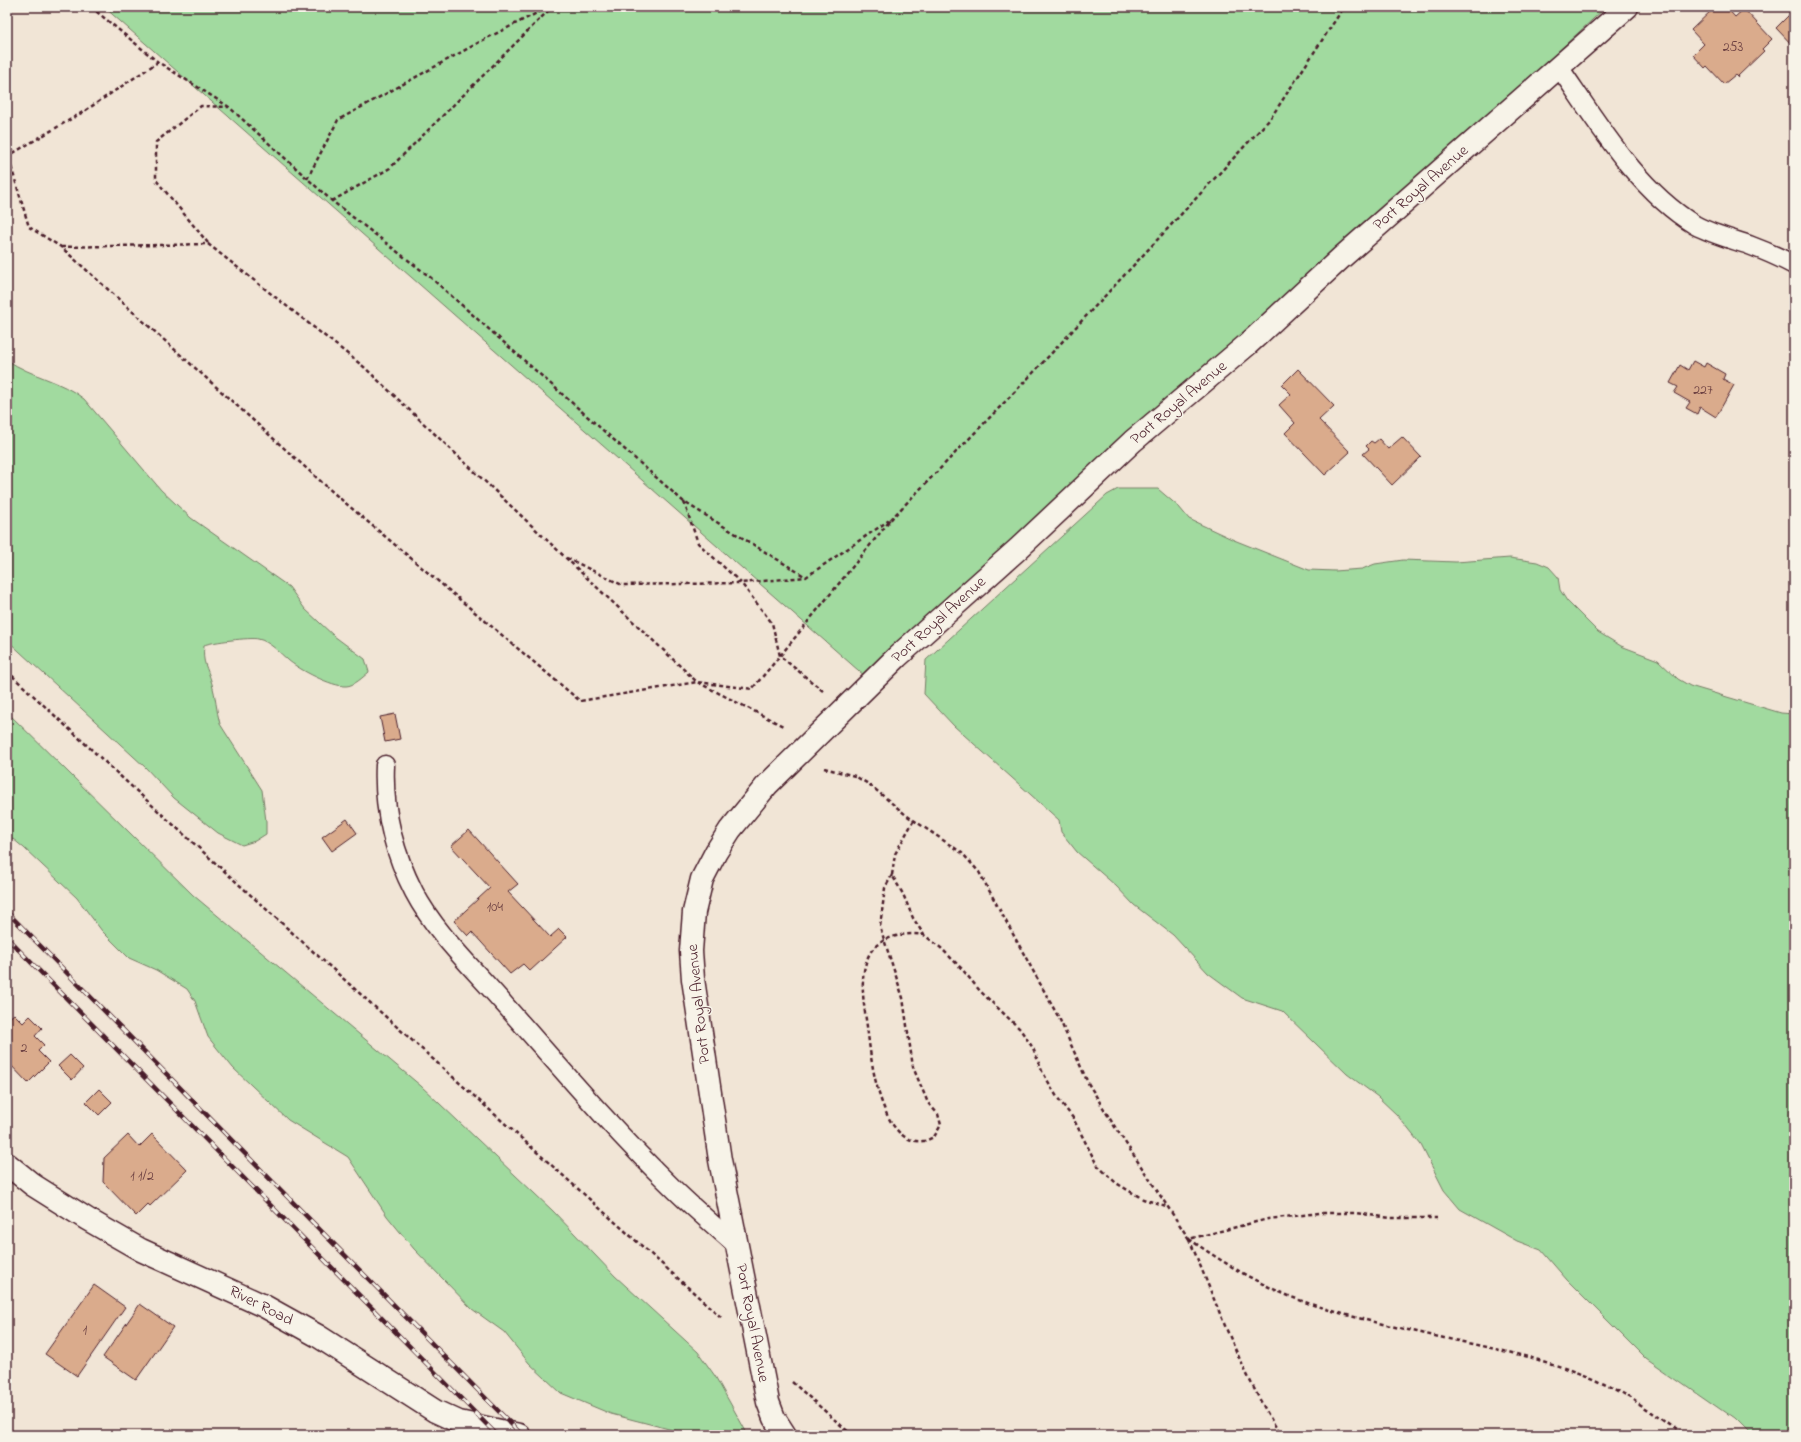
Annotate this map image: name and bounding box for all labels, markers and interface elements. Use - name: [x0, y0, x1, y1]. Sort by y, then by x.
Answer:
- house number: 253: [1723, 37, 1744, 58]
- street label: Port Royal Avenue: [1368, 139, 1475, 236]
- street label: Port Royal Avenue: [1125, 355, 1233, 451]
- house number: 227: [1693, 380, 1713, 401]
- street label: Port Royal Avenue: [886, 570, 992, 669]
- house number: 104: [487, 897, 503, 918]
- street label: Port Royal Avenue: [681, 942, 717, 1065]
- house number: 2: [21, 1038, 28, 1059]
- house number: 1 1/2: [130, 1166, 154, 1187]
- street label: Port Royal Avenue: [729, 1262, 775, 1385]
- street label: River Road: [225, 1280, 297, 1332]
- house number: 1: [83, 1320, 88, 1341]

